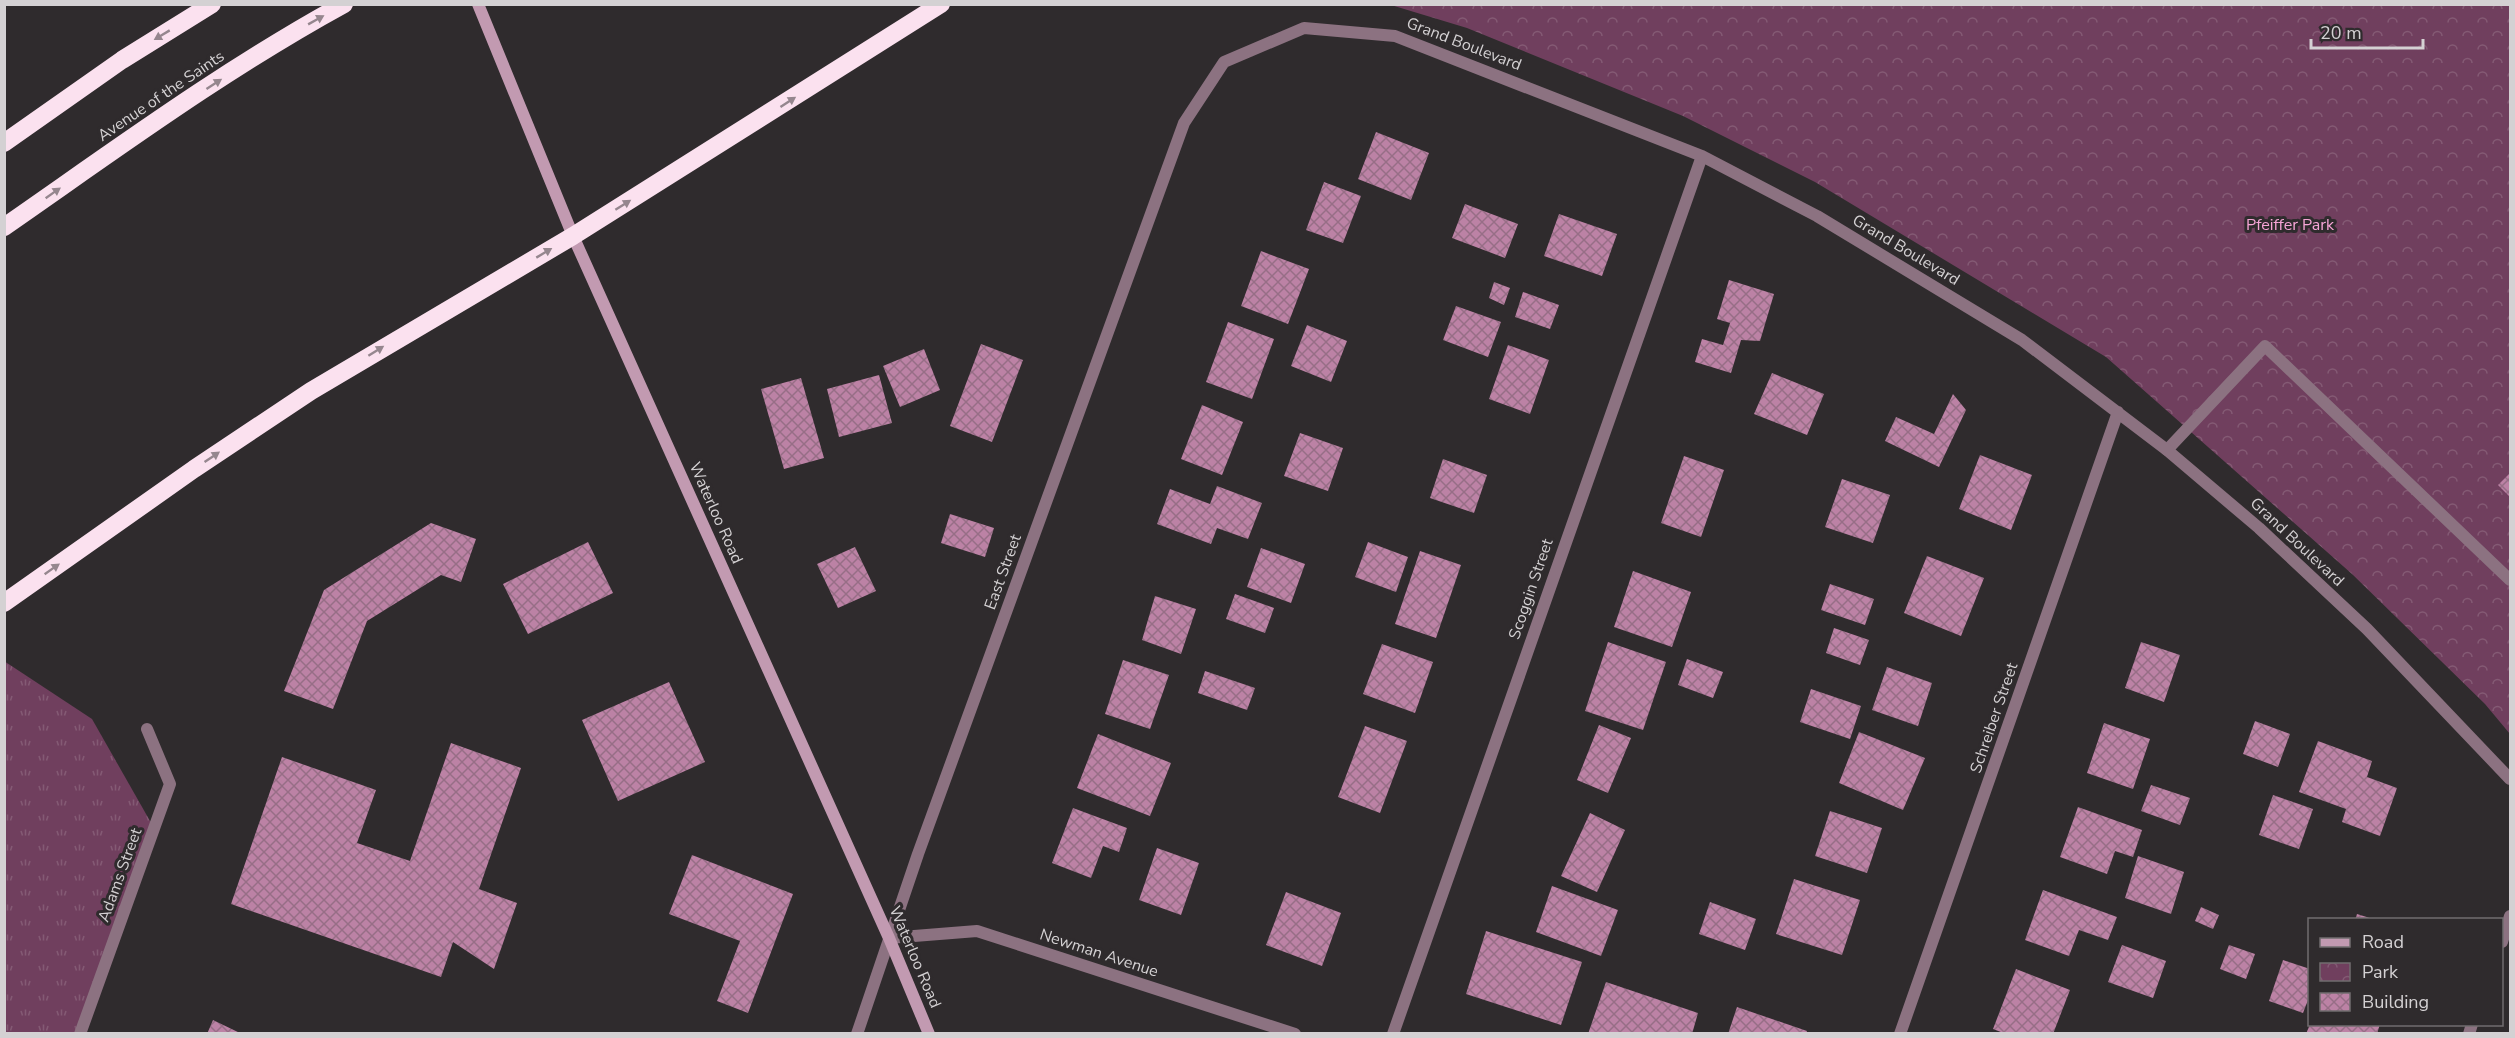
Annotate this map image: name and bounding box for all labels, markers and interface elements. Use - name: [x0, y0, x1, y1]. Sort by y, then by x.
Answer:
- street label: Grand Boulevard: [1403, 12, 1525, 76]
- scale bar: [2311, 12, 2424, 50]
- one-way arrow: [307, 15, 324, 25]
- text: 20 m: [2320, 21, 2362, 45]
- one-way arrow: [154, 29, 170, 40]
- street label: Avenue of the Saints: [93, 45, 229, 147]
- one-way arrow: [206, 78, 222, 89]
- one-way arrow: [780, 97, 797, 108]
- one-way arrow: [44, 187, 60, 199]
- one-way arrow: [615, 200, 631, 211]
- street label: Grand Boulevard: [1848, 209, 1964, 291]
- park label: Pfeiffer Park: [2246, 214, 2335, 236]
- one-way arrow: [536, 248, 553, 258]
- one-way arrow: [368, 346, 384, 357]
- one-way arrow: [204, 452, 220, 463]
- street label: Waterloo Road: [684, 459, 748, 567]
- street label: Grand Boulevard: [2245, 493, 2349, 591]
- street label: East Street: [979, 531, 1027, 613]
- street label: Scoggin Street: [1503, 535, 1559, 642]
- one-way arrow: [44, 563, 60, 575]
- street label: Schreiber Street: [1965, 659, 2023, 776]
- street label: Adams Street: [93, 825, 147, 925]
- street label: Waterloo Road: [884, 903, 946, 1011]
- legend: [2308, 918, 2503, 1026]
- street label: Newman Avenue: [1037, 923, 1161, 983]
- text: Road: [2362, 930, 2404, 954]
- text: Park: [2362, 960, 2399, 984]
- text: Building: [2362, 990, 2429, 1014]

